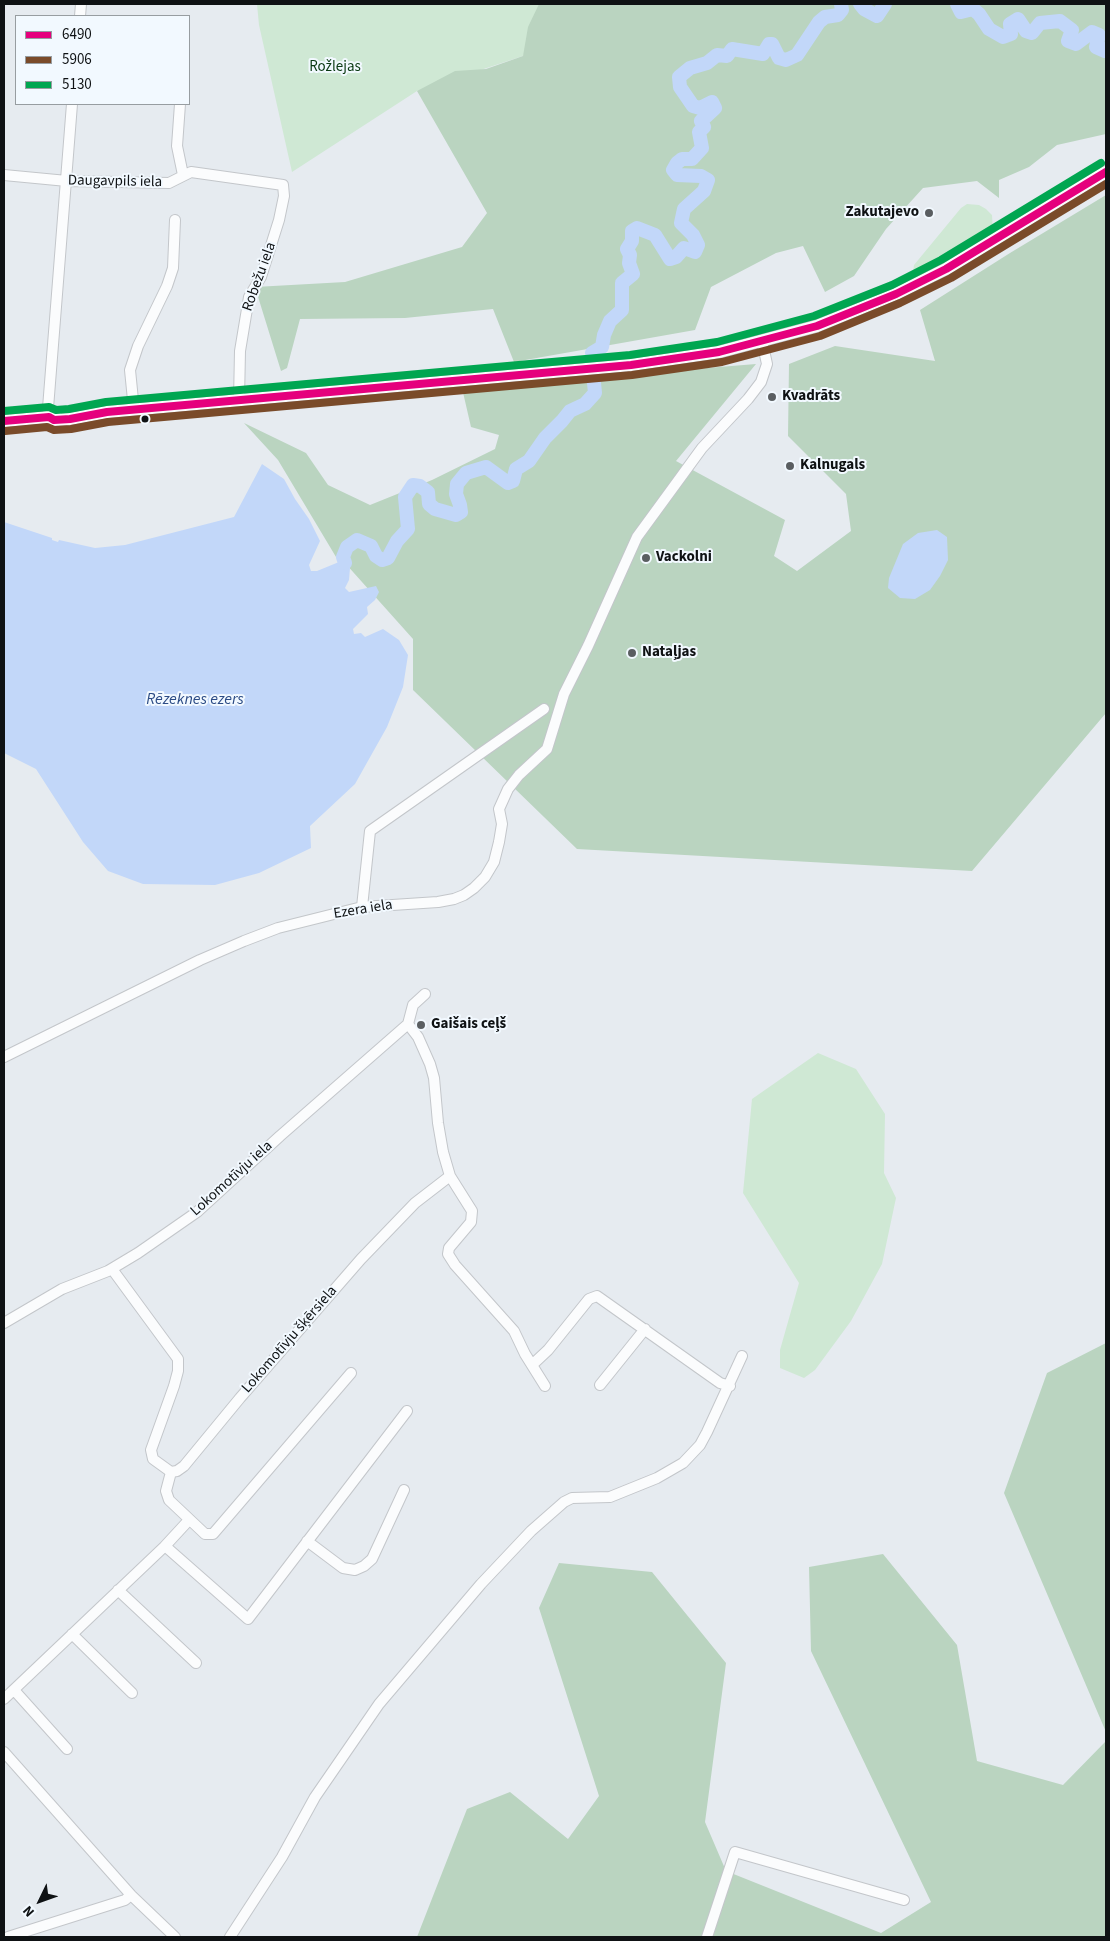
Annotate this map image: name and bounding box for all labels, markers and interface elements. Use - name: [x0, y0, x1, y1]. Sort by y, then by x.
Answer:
- legend: [15, 15, 190, 105]
- text: 6490: [62, 24, 92, 45]
- text: 5906: [62, 49, 92, 70]
- park label: Rožlejas: [309, 59, 361, 77]
- text: 5130: [62, 74, 92, 95]
- street label: Daugavpils iela: [68, 172, 162, 192]
- place label: Zakutajevo: [845, 204, 919, 222]
- marker: Zakutajevo: [923, 207, 935, 219]
- street label: Robežu iela: [239, 240, 281, 314]
- place label: Kvadrāts: [782, 388, 840, 406]
- marker: Kvadrāts: [766, 391, 778, 403]
- unlabelled marker: [140, 414, 150, 424]
- place label: Kalnugals: [800, 457, 865, 475]
- marker: Kalnugals: [784, 460, 796, 472]
- place label: Vackolni: [656, 549, 712, 567]
- marker: Vackolni: [640, 552, 652, 564]
- place label: Nataļjas: [642, 644, 696, 662]
- marker: Nataļjas: [626, 647, 638, 659]
- water label: Rēzeknes ezers: [146, 690, 244, 710]
- street label: Ezera iela: [332, 896, 394, 924]
- place label: Gaišais ceļš: [431, 1016, 506, 1034]
- marker: Gaišais ceļš: [415, 1019, 427, 1031]
- street label: Lokomotīvju iela: [187, 1138, 277, 1220]
- street label: Lokomotīvju šķērsiela: [239, 1283, 341, 1397]
- north arrow: [15, 1876, 65, 1926]
- text: N: [18, 1901, 39, 1921]

